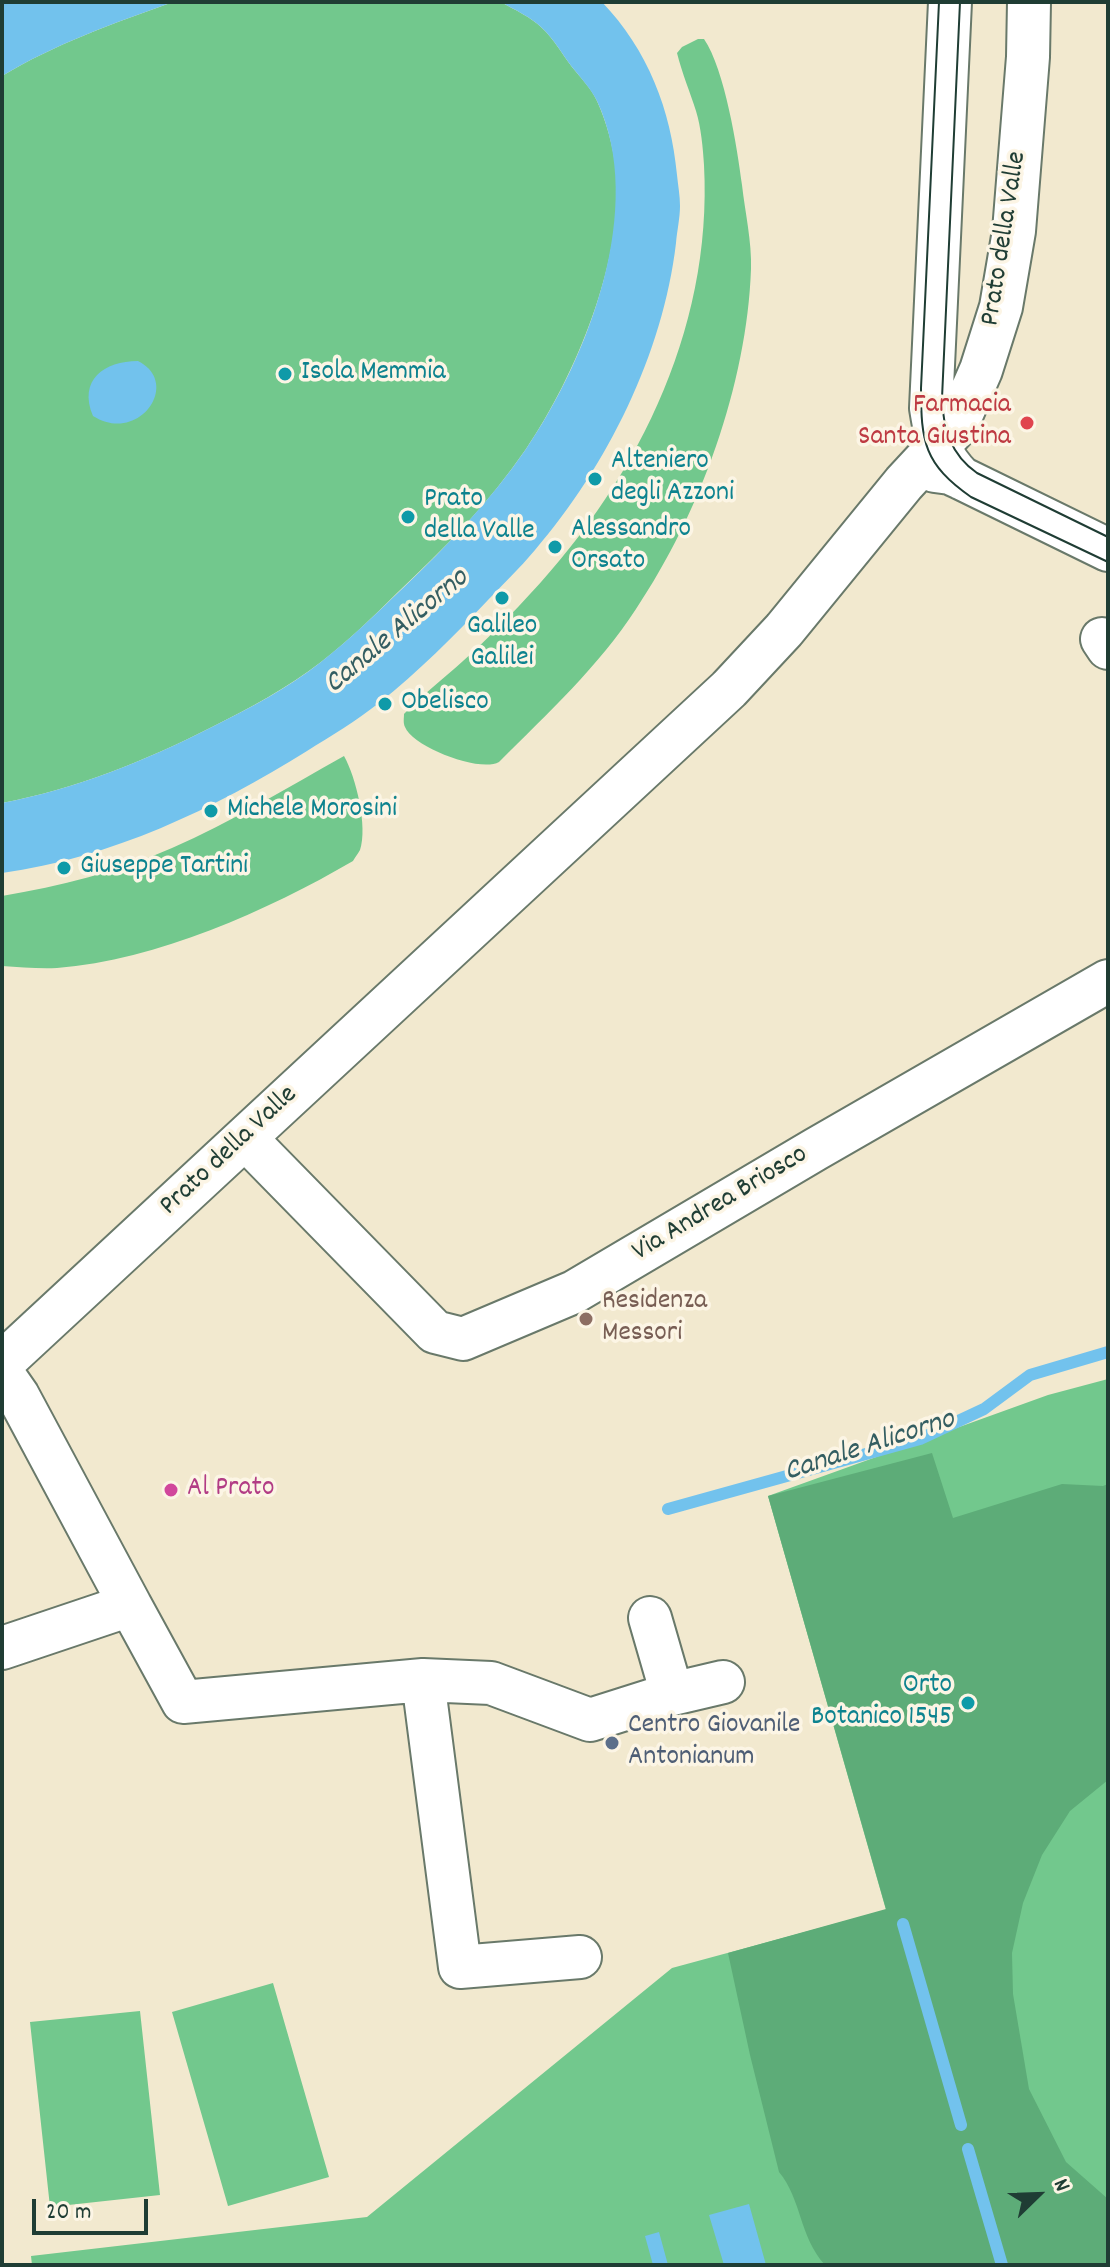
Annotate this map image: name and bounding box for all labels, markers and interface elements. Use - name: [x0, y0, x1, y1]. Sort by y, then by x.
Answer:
- street label: Prato della Valle: [976, 149, 1036, 329]
- place label: Isola Memmia: [301, 357, 446, 391]
- marker: Isola Memmia: [276, 365, 294, 383]
- place label: Farmacia Santa Giustina: [858, 390, 1011, 456]
- marker: Farmacia Santa Giustina: [1018, 414, 1036, 432]
- place label: Alteniero degli Azzoni: [611, 446, 734, 512]
- marker: Alteniero degli Azzoni: [586, 470, 604, 488]
- place label: Prato della Valle: [424, 484, 535, 550]
- marker: Prato della Valle: [399, 508, 417, 526]
- place label: Alessandro Orsato: [571, 514, 691, 580]
- marker: Alessandro Orsato: [546, 538, 564, 556]
- water label: Canale Alicorno: [319, 562, 477, 704]
- marker: Galileo Galilei: [493, 589, 511, 607]
- place label: Galileo Galilei: [467, 611, 537, 677]
- place label: Obelisco: [401, 687, 489, 721]
- marker: Obelisco: [376, 695, 394, 713]
- place label: Michele Morosini: [227, 794, 397, 828]
- marker: Michele Morosini: [202, 802, 220, 820]
- place label: Giuseppe Tartini: [80, 851, 248, 885]
- marker: Giuseppe Tartini: [55, 859, 73, 877]
- street label: Prato della Valle: [154, 1080, 306, 1224]
- street label: Via Andrea Briosco: [627, 1139, 815, 1271]
- place label: Residenza Messori: [602, 1286, 707, 1352]
- marker: Residenza Messori: [577, 1310, 595, 1328]
- water label: Canale Alicorno: [780, 1404, 960, 1492]
- place label: Al Prato: [187, 1473, 274, 1507]
- marker: Al Prato: [162, 1481, 180, 1499]
- place label: Orto Botanico 1545: [811, 1670, 952, 1736]
- marker: Orto Botanico 1545: [959, 1694, 977, 1712]
- place label: Centro Giovanile Antonianum: [628, 1710, 800, 1776]
- marker: Centro Giovanile Antonianum: [603, 1734, 621, 1752]
- north arrow: [998, 2155, 1078, 2235]
- text: N: [1044, 2174, 1077, 2196]
- scale bar: [36, 2183, 152, 2233]
- text: 20 m: [46, 2196, 92, 2230]

